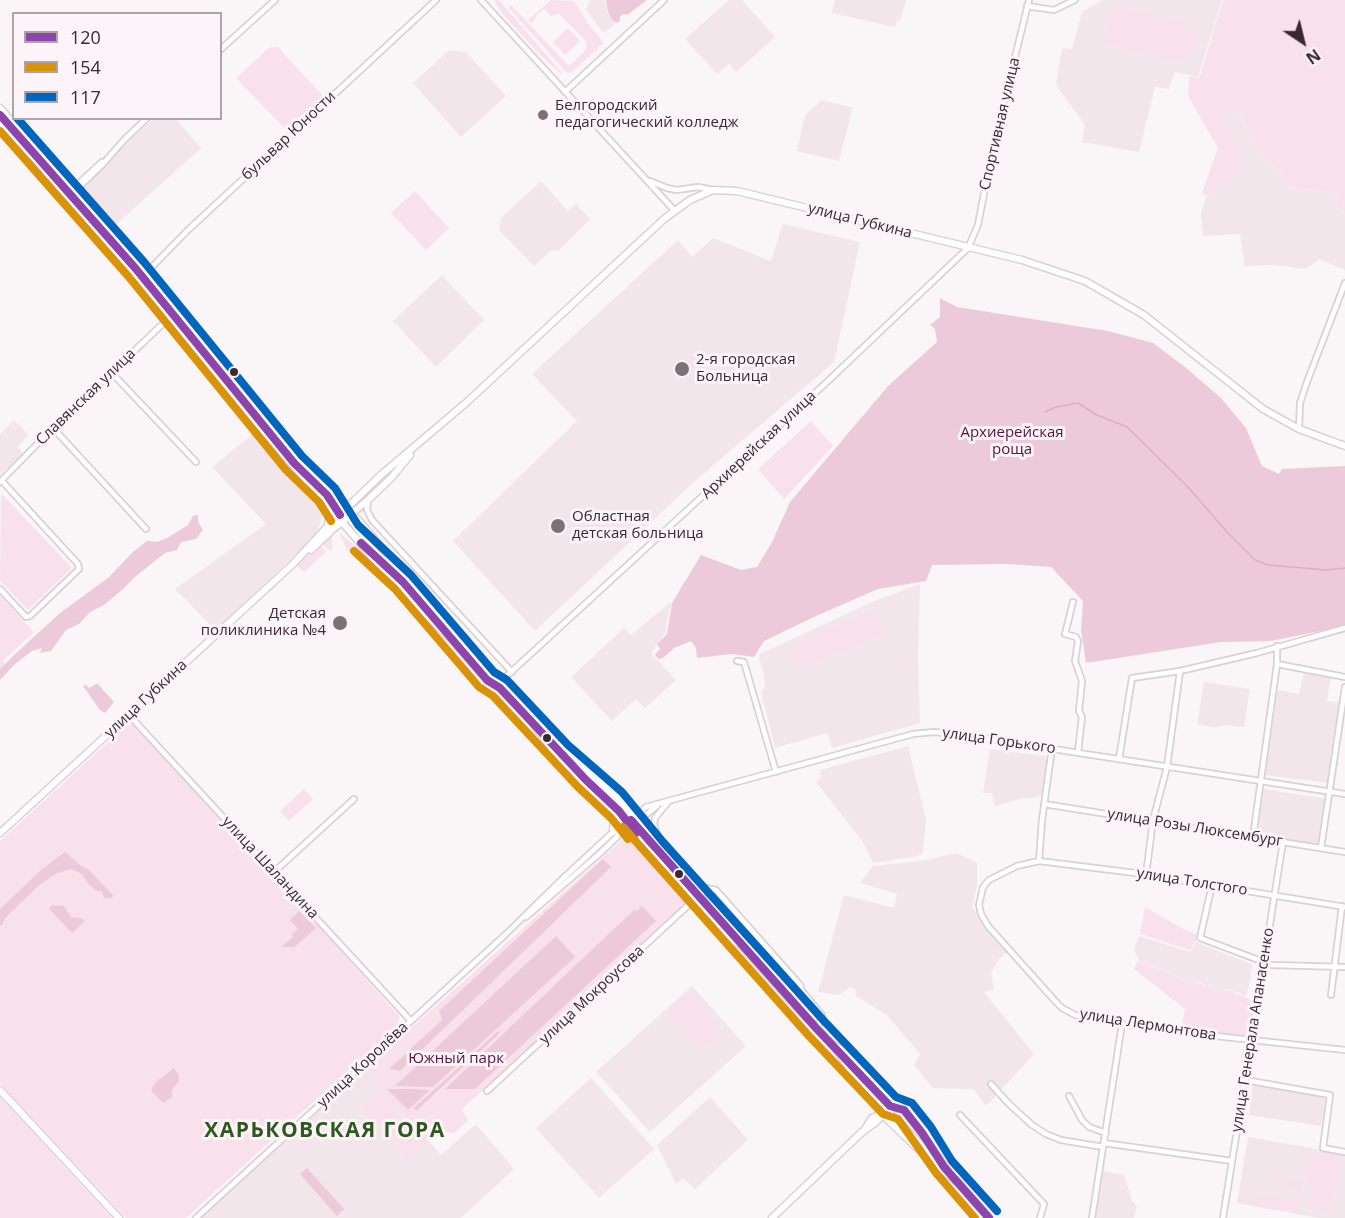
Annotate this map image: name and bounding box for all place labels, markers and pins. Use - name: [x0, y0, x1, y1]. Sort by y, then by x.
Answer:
- place label: Белгородский педагогический колледж: [555, 97, 739, 132]
- marker: Белгородский педагогический колледж: [536, 108, 550, 122]
- place label: 2-я городская Больница: [696, 351, 795, 386]
- marker: 2-я городская Больница: [673, 360, 691, 378]
- unlabelled marker: [228, 366, 240, 378]
- place label: Областная детская больница: [572, 508, 704, 543]
- marker: Областная детская больница: [549, 517, 567, 535]
- place label: Детская поликлиника №4: [201, 605, 326, 640]
- marker: Детская поликлиника №4: [331, 614, 349, 632]
- unlabelled marker: [541, 732, 553, 744]
- unlabelled marker: [673, 868, 685, 880]

